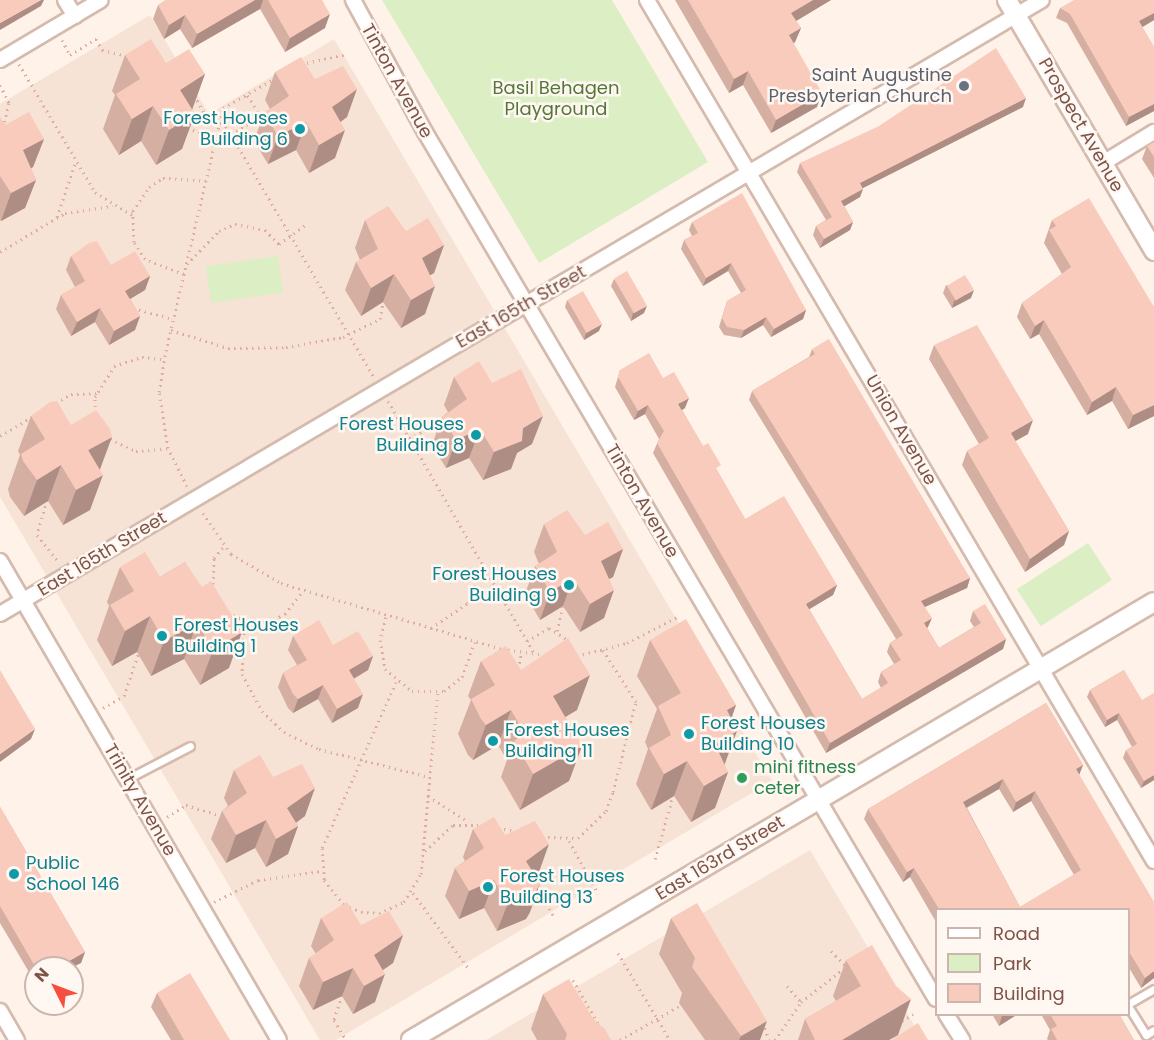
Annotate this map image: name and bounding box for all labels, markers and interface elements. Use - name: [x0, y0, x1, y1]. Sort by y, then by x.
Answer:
- street label: Tinton Avenue: [357, 20, 437, 142]
- street label: Prospect Avenue: [1034, 54, 1128, 196]
- place label: Saint Augustine Presbyterian Church: [769, 65, 952, 107]
- park label: Basil Behagen Playground: [493, 78, 619, 121]
- marker: Saint Augustine Presbyterian Church: [957, 79, 971, 93]
- place label: Forest Houses Building 6: [163, 108, 288, 150]
- marker: Forest Houses Building 6: [293, 122, 307, 136]
- street label: East 165th Street: [452, 261, 590, 353]
- street label: Union Avenue: [861, 371, 941, 489]
- place label: Forest Houses Building 8: [339, 414, 464, 456]
- marker: Forest Houses Building 8: [469, 428, 483, 442]
- street label: Tinton Avenue: [601, 440, 683, 562]
- street label: East 165th Street: [34, 507, 170, 601]
- place label: Forest Houses Building 9: [432, 564, 557, 606]
- marker: Forest Houses Building 9: [562, 578, 576, 592]
- place label: Forest Houses Building 1: [174, 615, 299, 658]
- marker: Forest Houses Building 1: [155, 629, 169, 643]
- place label: Forest Houses Building 10: [701, 713, 826, 756]
- place label: Forest Houses Building 11: [505, 720, 630, 762]
- marker: Forest Houses Building 10: [682, 727, 696, 741]
- marker: Forest Houses Building 11: [486, 734, 500, 748]
- street label: Trinity Avenue: [99, 740, 181, 860]
- place label: mini fitness ceter: [754, 757, 856, 800]
- marker: mini fitness ceter: [735, 771, 749, 785]
- street label: East 163rd Street: [652, 811, 788, 905]
- place label: Public School 146: [26, 853, 120, 896]
- place label: Forest Houses Building 13: [500, 866, 625, 908]
- marker: Public School 146: [7, 867, 21, 881]
- marker: Forest Houses Building 13: [481, 880, 495, 894]
- legend: [935, 908, 1130, 1016]
- text: Road: [993, 921, 1040, 946]
- text: Park: [993, 951, 1032, 976]
- north arrow: [24, 956, 84, 1016]
- text: N: [29, 963, 54, 987]
- text: Building: [993, 981, 1065, 1006]

